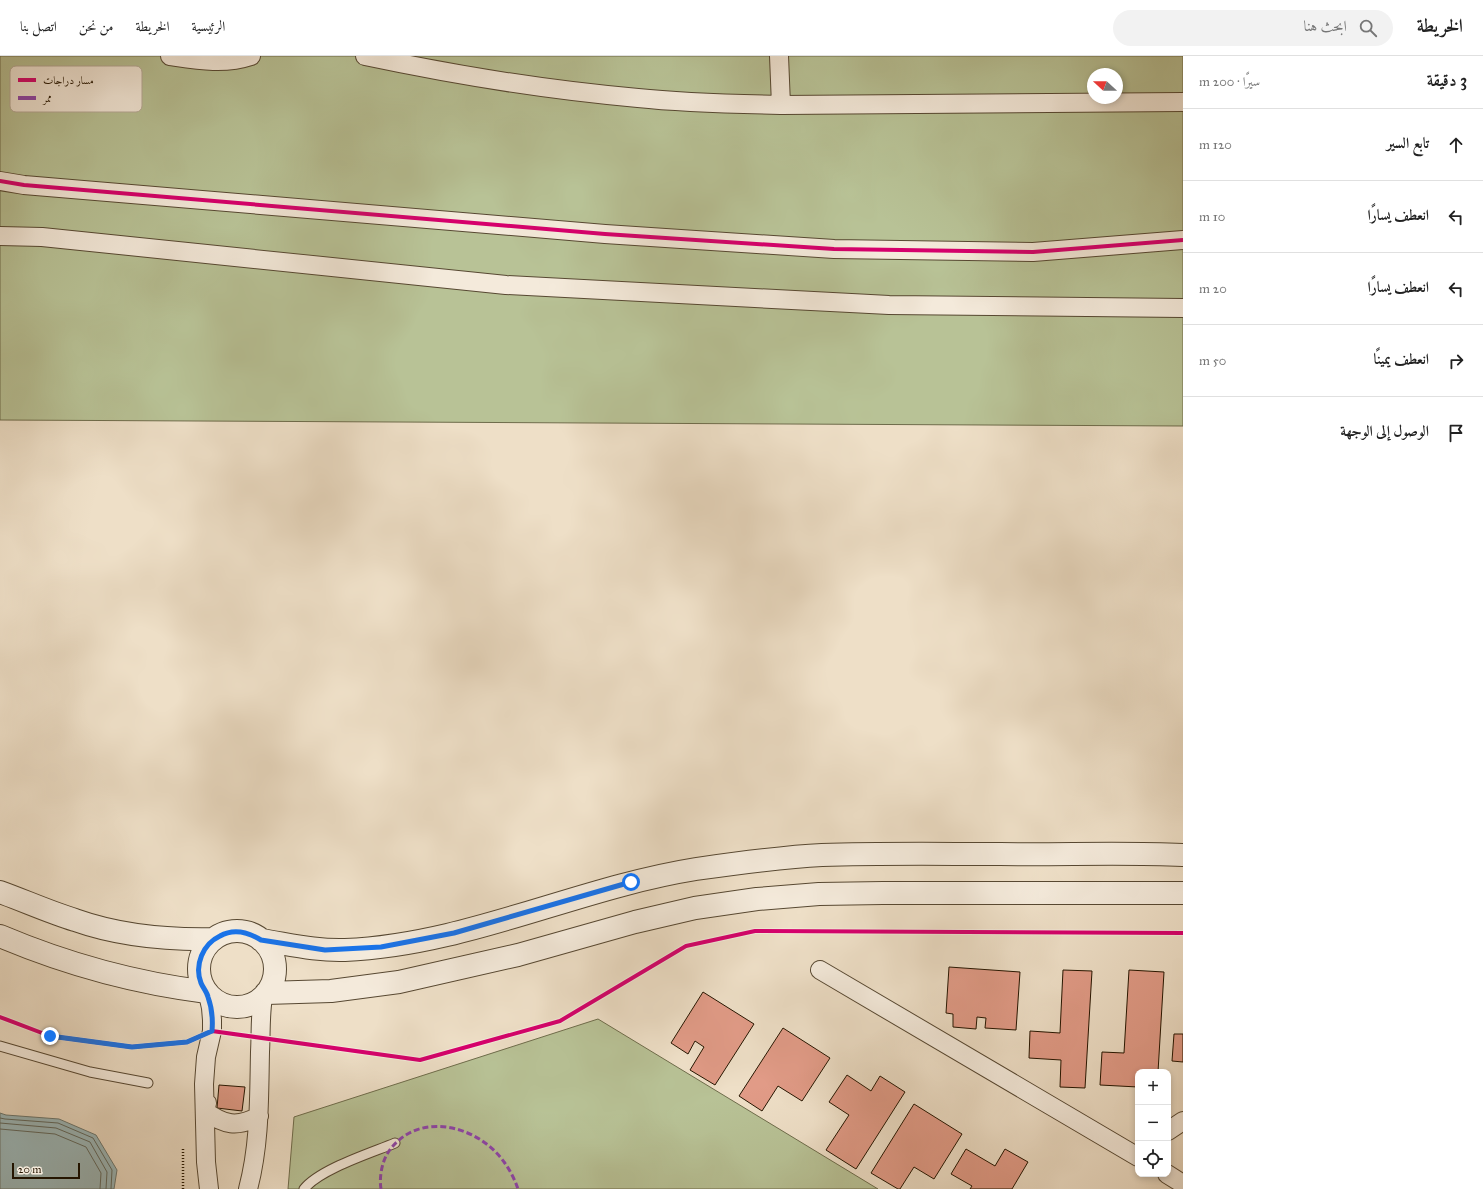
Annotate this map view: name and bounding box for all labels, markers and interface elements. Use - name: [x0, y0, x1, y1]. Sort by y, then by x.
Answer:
- search box: [1113, 10, 1393, 46]
- text: الخريطة: [1417, 14, 1463, 37]
- text: ابحث هنا: [1304, 17, 1347, 35]
- icon: search: [1357, 17, 1379, 39]
- text: اتصل بنا: [20, 18, 57, 35]
- text: من نحن: [79, 18, 114, 35]
- text: الخريطة: [136, 18, 170, 35]
- text: الرئيسية: [192, 18, 225, 35]
- legend: [10, 66, 142, 112]
- north arrow: [1087, 68, 1123, 104]
- text: 3 دقيقة: [1427, 70, 1467, 91]
- text: مسار دراجات: [43, 74, 94, 87]
- text: سيرًا · 200 m: [1199, 74, 1260, 90]
- text: ممر: [42, 92, 52, 106]
- text: تابع السير: [1387, 134, 1429, 152]
- icon: ahead: [1445, 134, 1467, 156]
- text: 120 m: [1199, 137, 1232, 153]
- text: انعطف يسارًا: [1367, 206, 1429, 224]
- icon: left: [1445, 206, 1467, 228]
- text: 10 m: [1199, 209, 1225, 225]
- text: انعطف يسارًا: [1367, 278, 1429, 296]
- icon: left: [1445, 278, 1467, 300]
- text: 20 m: [1199, 281, 1227, 297]
- text: انعطف يمينًا: [1374, 350, 1429, 368]
- icon: right: [1445, 350, 1467, 372]
- text: 50 m: [1199, 353, 1226, 369]
- text: الوصول إلى الوجهة: [1340, 422, 1429, 440]
- icon: arrive: [1445, 422, 1467, 444]
- route start: [622, 873, 640, 891]
- route end: [41, 1027, 59, 1045]
- map controls: [1135, 1069, 1171, 1177]
- button: +: [1135, 1069, 1171, 1105]
- button: −: [1135, 1105, 1171, 1141]
- button: locate: [1135, 1141, 1171, 1177]
- scale bar: [12, 1161, 80, 1180]
- text: 20 m: [18, 1163, 41, 1176]

